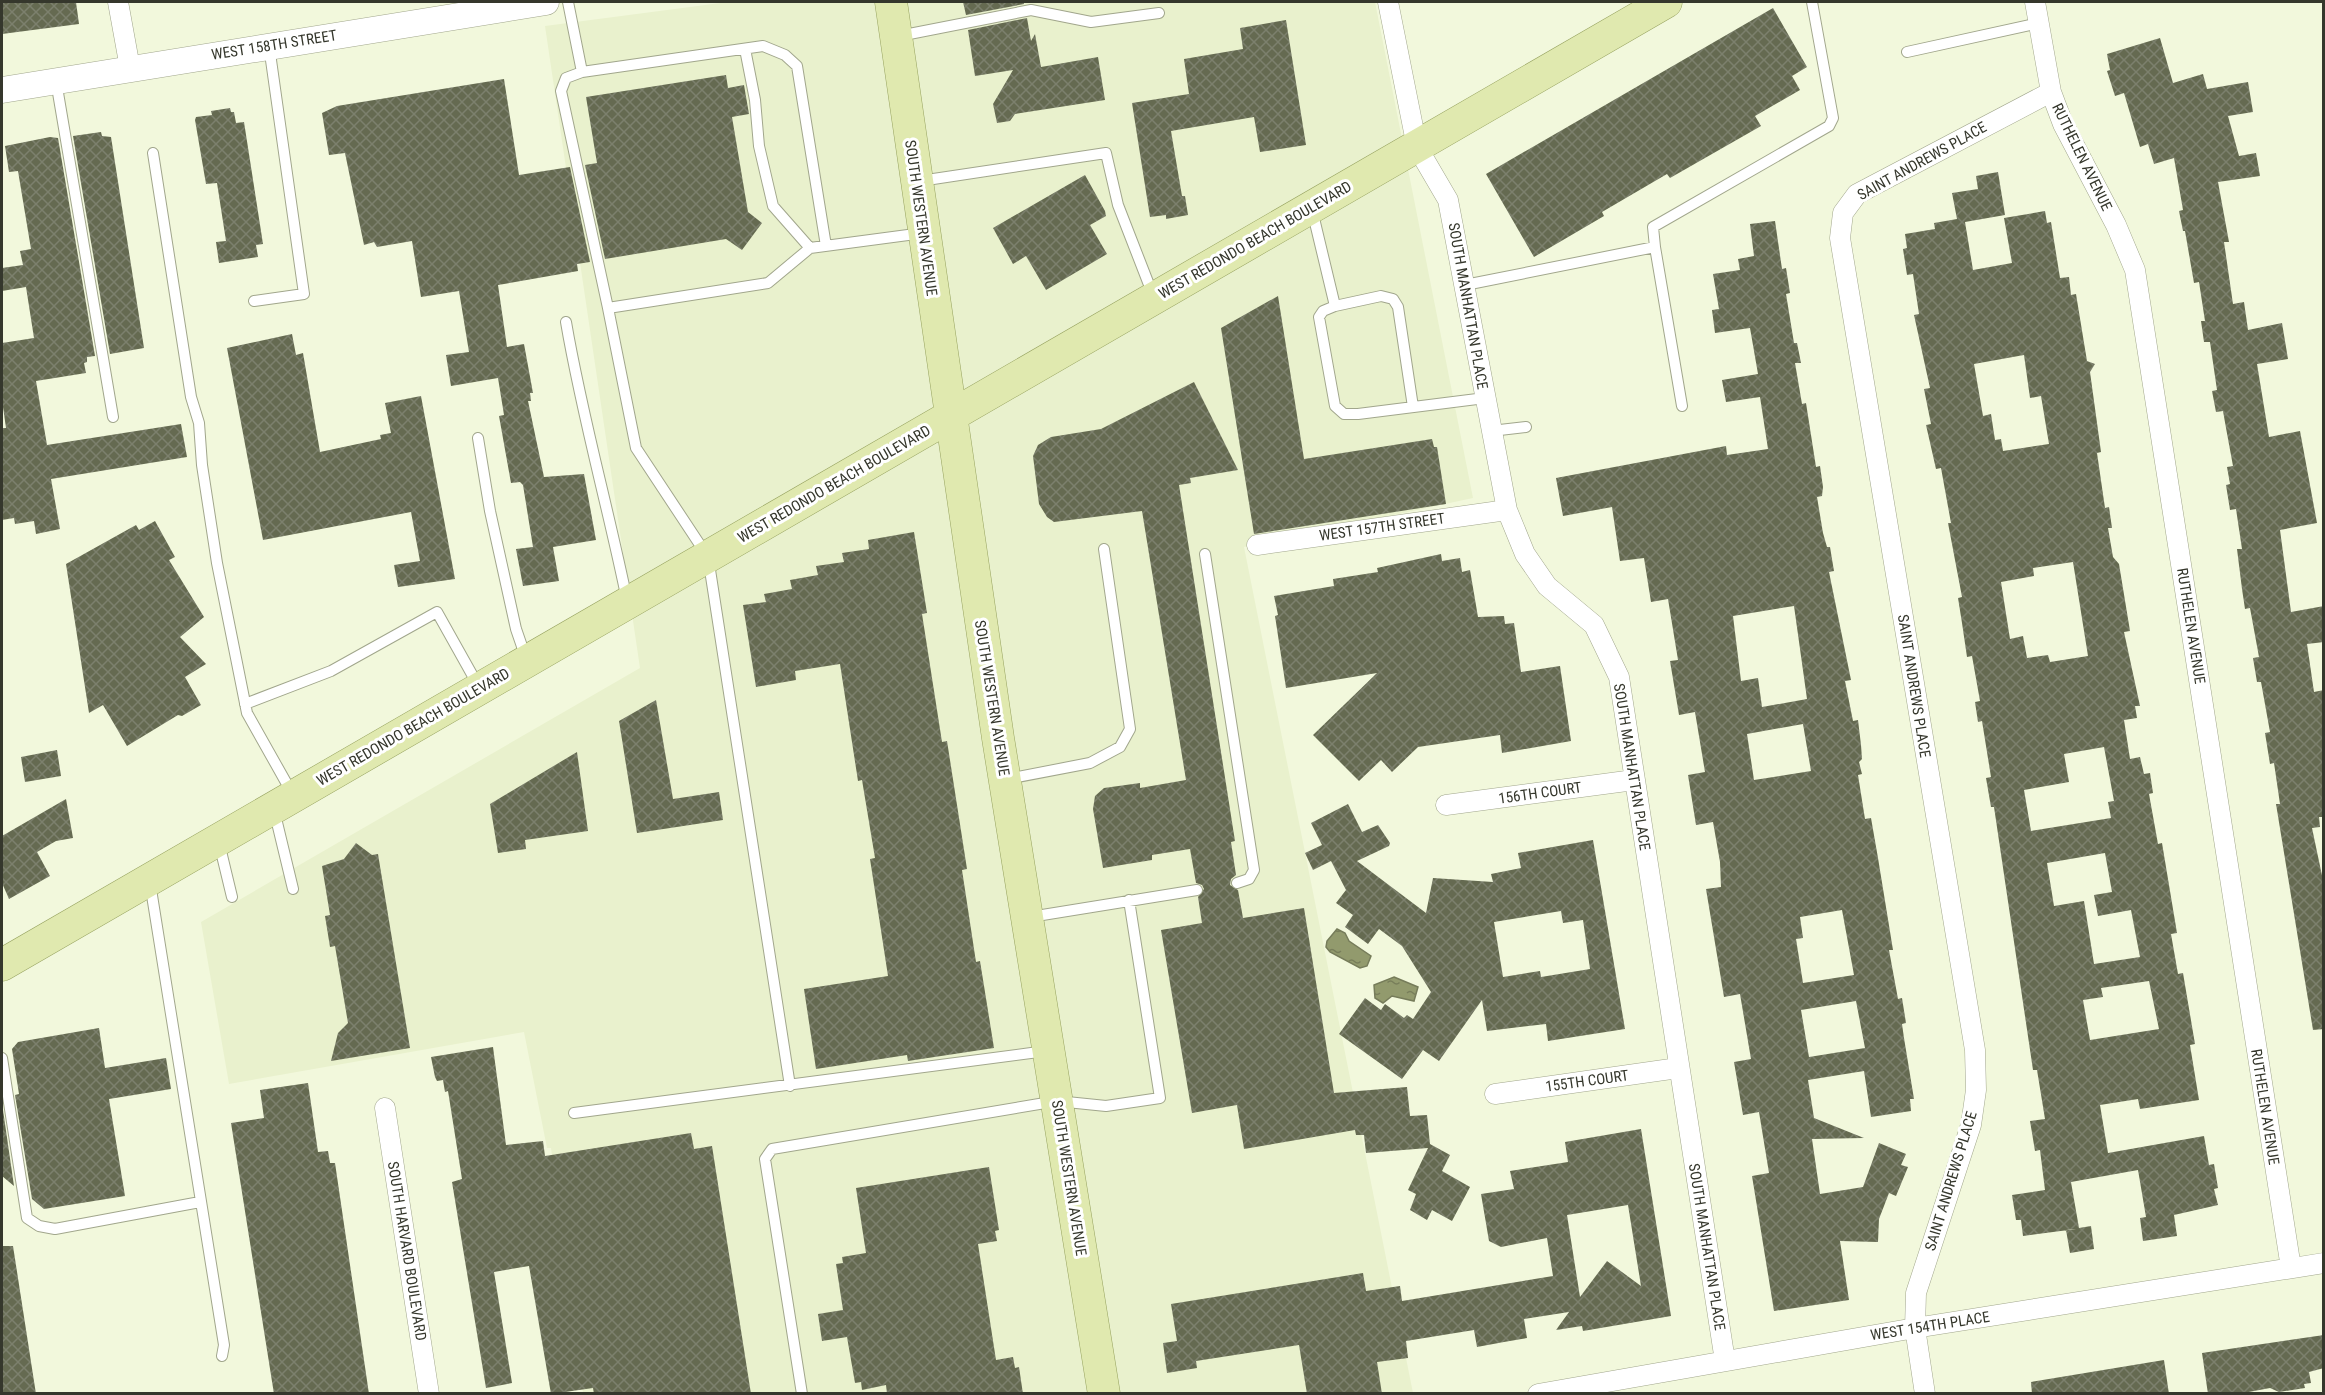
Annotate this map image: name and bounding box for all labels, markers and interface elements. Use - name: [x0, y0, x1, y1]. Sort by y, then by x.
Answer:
- street label: WEST 158TH STREET: [210, 26, 338, 64]
- street label: RUTHELEN AVENUE: [2048, 100, 2116, 214]
- street label: SAINT ANDREWS PLACE: [1854, 118, 1990, 204]
- street label: SOUTH WESTERN AVENUE: [901, 139, 941, 297]
- street label: WEST REDONDO BEACH BOULEVARD: [1155, 177, 1355, 303]
- street label: SOUTH MANHATTAN PLACE: [1444, 221, 1492, 391]
- street label: WEST REDONDO BEACH BOULEVARD: [734, 421, 934, 547]
- street label: WEST 157TH STREET: [1318, 509, 1446, 545]
- street label: RUTHELEN AVENUE: [2173, 567, 2209, 685]
- street label: SAINT ANDREWS PLACE: [1894, 613, 1934, 759]
- street label: SOUTH WESTERN AVENUE: [971, 619, 1013, 777]
- street label: WEST REDONDO BEACH BOULEVARD: [313, 664, 513, 790]
- street label: SOUTH MANHATTAN PLACE: [1610, 682, 1654, 852]
- street label: 156TH COURT: [1497, 778, 1583, 808]
- street label: RUTHELEN AVENUE: [2247, 1048, 2283, 1166]
- street label: 155TH COURT: [1544, 1066, 1630, 1096]
- street label: SOUTH WESTERN AVENUE: [1048, 1099, 1090, 1257]
- street label: SAINT ANDREWS PLACE: [1921, 1109, 1981, 1253]
- street label: SOUTH HARVARD BOULEVARD: [384, 1160, 430, 1342]
- street label: SOUTH MANHATTAN PLACE: [1685, 1162, 1729, 1332]
- street label: WEST 154TH PLACE: [1869, 1308, 1991, 1344]

